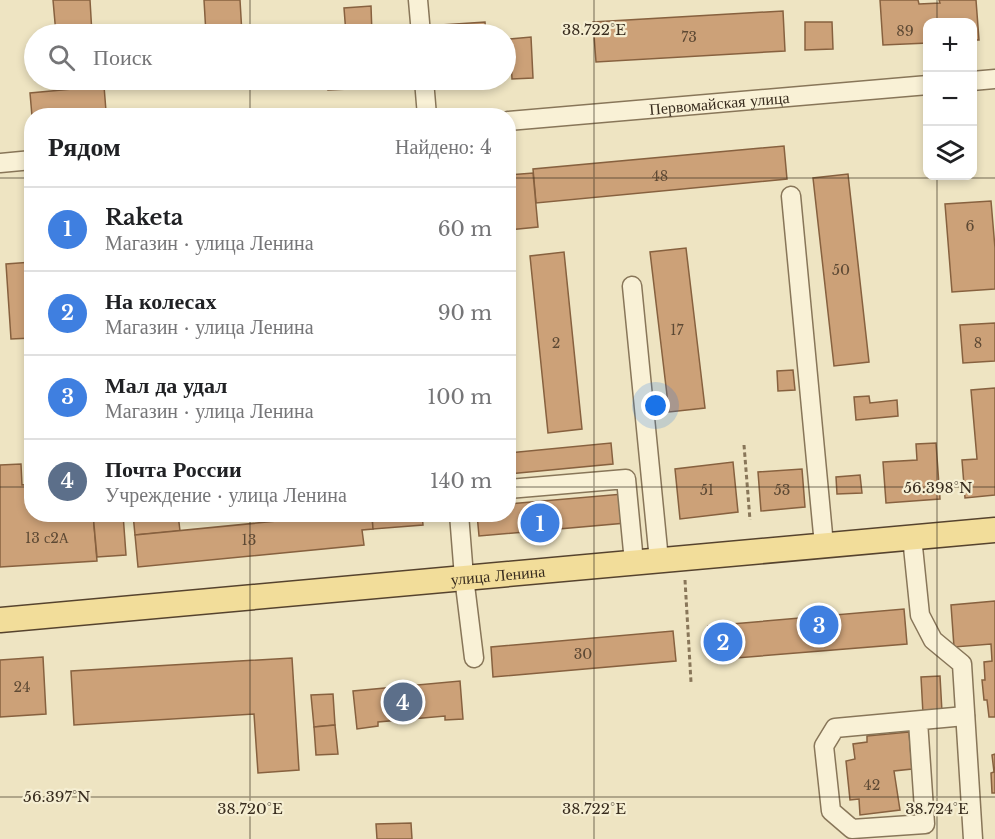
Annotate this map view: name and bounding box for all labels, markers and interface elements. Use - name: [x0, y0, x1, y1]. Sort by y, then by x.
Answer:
- map controls: [923, 18, 977, 180]
- button: +: [923, 18, 977, 72]
- text: 38.722°E: [562, 20, 626, 39]
- house number: 89: [896, 22, 914, 40]
- search box: [24, 24, 516, 90]
- house number: 73: [681, 28, 697, 46]
- icon: search: [45, 41, 78, 74]
- text: Поиск: [93, 44, 152, 71]
- button: −: [923, 72, 977, 126]
- street label: Первомайская улица: [648, 87, 790, 119]
- button: layers: [923, 126, 977, 180]
- text: Рядом: [48, 131, 121, 163]
- text: Найдено: 4: [395, 135, 492, 159]
- house number: 48: [652, 167, 668, 185]
- text: Raketa: [105, 204, 183, 231]
- text: 1: [63, 217, 72, 241]
- text: 60 m: [438, 217, 492, 241]
- house number: 6: [965, 217, 975, 235]
- text: Магазин · улица Ленина: [105, 231, 314, 255]
- house number: 50: [832, 261, 850, 279]
- text: На колесах: [105, 288, 216, 315]
- text: 2: [61, 301, 74, 325]
- text: 90 m: [438, 301, 492, 325]
- text: Магазин · улица Ленина: [105, 315, 314, 339]
- house number: 17: [670, 321, 685, 339]
- house number: 2: [552, 334, 560, 352]
- house number: 8: [974, 334, 982, 352]
- text: Мал да удал: [105, 372, 227, 399]
- text: 3: [61, 385, 74, 409]
- text: 100 m: [427, 385, 492, 409]
- your location: [641, 391, 670, 420]
- text: Магазин · улица Ленина: [105, 399, 314, 423]
- text: Почта России: [105, 456, 242, 483]
- text: 4: [61, 469, 74, 493]
- text: 140 m: [430, 469, 492, 493]
- text: 56.398°N: [904, 478, 972, 497]
- house number: 51: [700, 481, 714, 499]
- house number: 53: [774, 481, 790, 499]
- text: Учреждение · улица Ленина: [105, 483, 347, 507]
- pin: 1: [520, 500, 560, 546]
- house number: 13 с2А: [25, 529, 70, 547]
- house number: 13: [242, 531, 256, 549]
- street label: улица Ленина: [450, 561, 546, 589]
- pin: 3: [800, 602, 838, 648]
- pin: 2: [704, 620, 742, 664]
- house number: 30: [574, 645, 592, 663]
- house number: 24: [14, 678, 30, 696]
- pin: 4: [384, 680, 422, 724]
- house number: 42: [864, 776, 880, 794]
- text: 56.397°N: [23, 787, 91, 806]
- text: 38.720°E: [217, 799, 283, 818]
- text: 38.722°E: [562, 799, 626, 818]
- text: 38.724°E: [905, 799, 969, 818]

